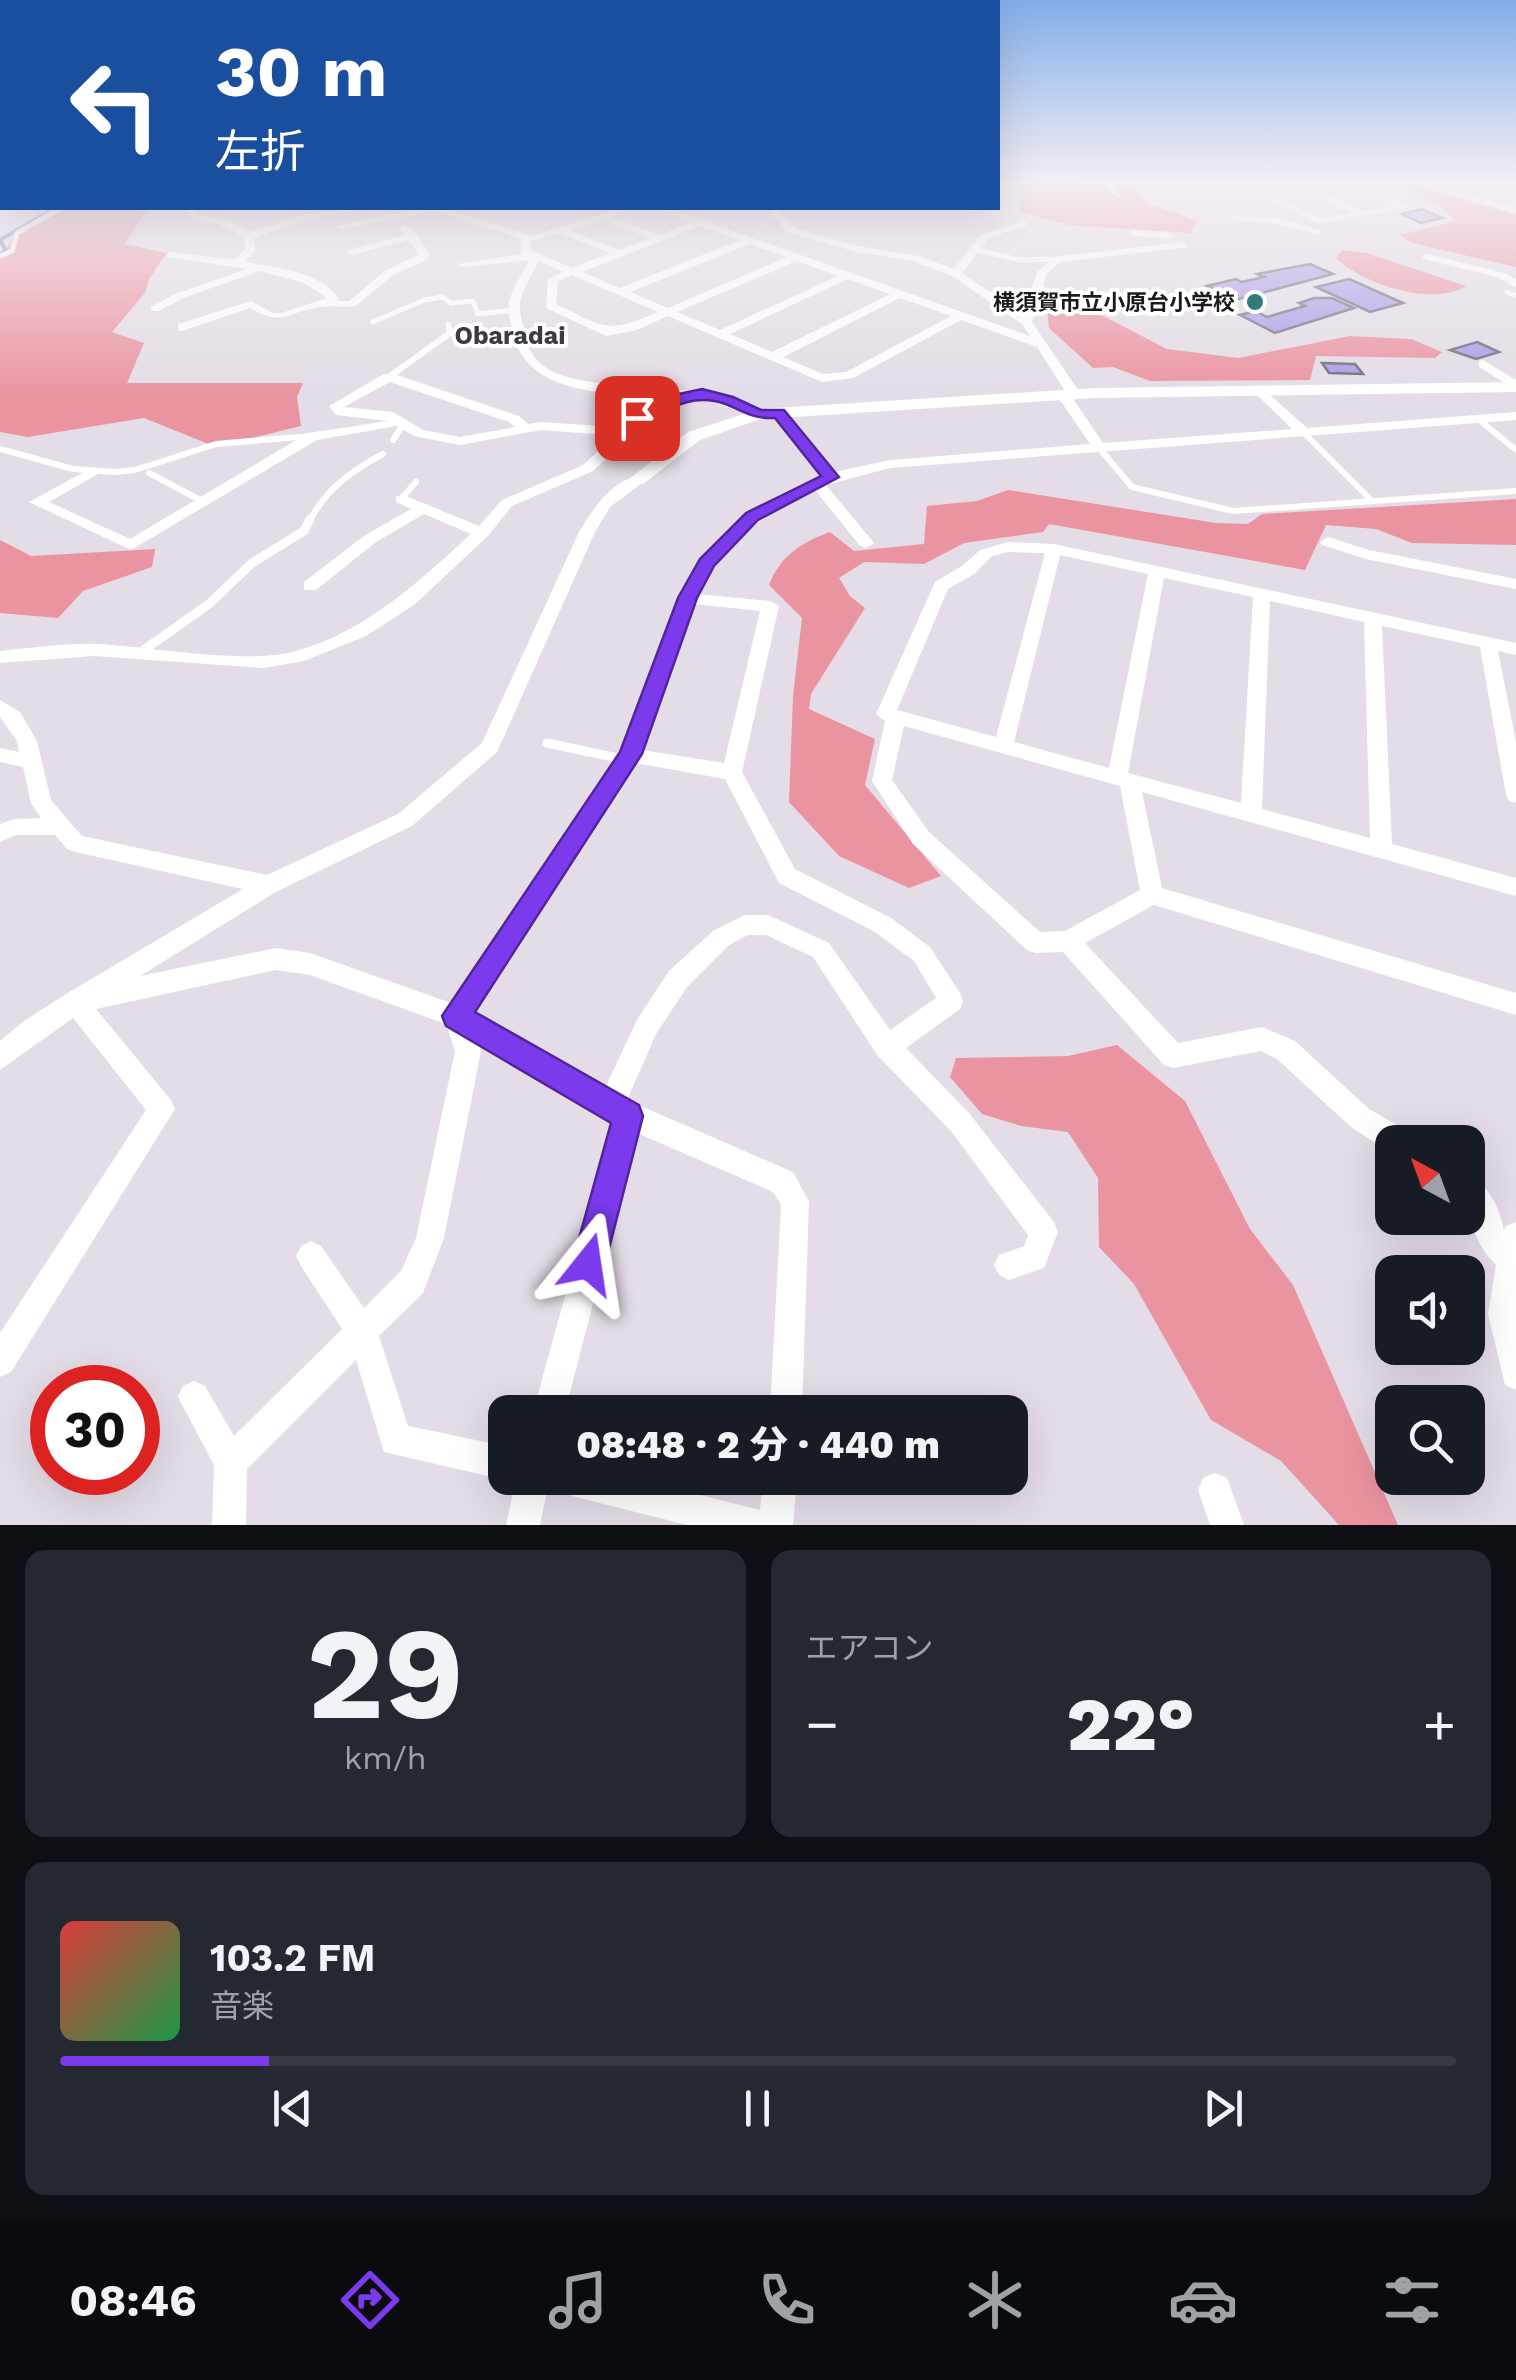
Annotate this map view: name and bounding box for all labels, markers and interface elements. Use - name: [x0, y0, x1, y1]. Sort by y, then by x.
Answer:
- text: 30 m: [215, 31, 387, 113]
- icon: left: [50, 40, 180, 170]
- text: 左折: [215, 125, 305, 178]
- place label: 横須賀市立小原台小学校: [993, 290, 1235, 315]
- marker: 横須賀市立小原台小学校: [1244, 291, 1266, 313]
- district label: Obaradai: [455, 321, 565, 350]
- pin: [595, 376, 680, 461]
- icon: arrive: [610, 391, 665, 446]
- north arrow: [1375, 1125, 1485, 1235]
- map controls: [1375, 1125, 1485, 1495]
- position arrow: [536, 1212, 640, 1316]
- button: sound: [1375, 1255, 1485, 1365]
- speed limit sign: 30: [30, 1365, 160, 1495]
- button: search: [1375, 1385, 1485, 1495]
- text: 08:48 · 2 分 · 440 m: [576, 1423, 940, 1467]
- text: 29: [306, 1597, 464, 1750]
- text: エアコン: [806, 1629, 934, 1667]
- text: 22°: [1067, 1680, 1195, 1768]
- text: −: [806, 1692, 839, 1756]
- text: +: [1423, 1692, 1456, 1756]
- text: km/h: [344, 1739, 426, 1777]
- text: 103.2 FM: [210, 1936, 375, 1980]
- text: 音楽: [210, 1987, 274, 2025]
- icon: previous: [265, 2081, 320, 2136]
- icon: pause: [730, 2081, 785, 2136]
- icon: next: [1196, 2081, 1251, 2136]
- icon: directions: [335, 2265, 405, 2335]
- icon: music: [543, 2265, 613, 2335]
- icon: phone: [752, 2265, 822, 2335]
- icon: climate: [960, 2265, 1030, 2335]
- icon: car: [1168, 2265, 1238, 2335]
- icon: filters: [1377, 2265, 1447, 2335]
- text: 08:46: [69, 2274, 197, 2327]

